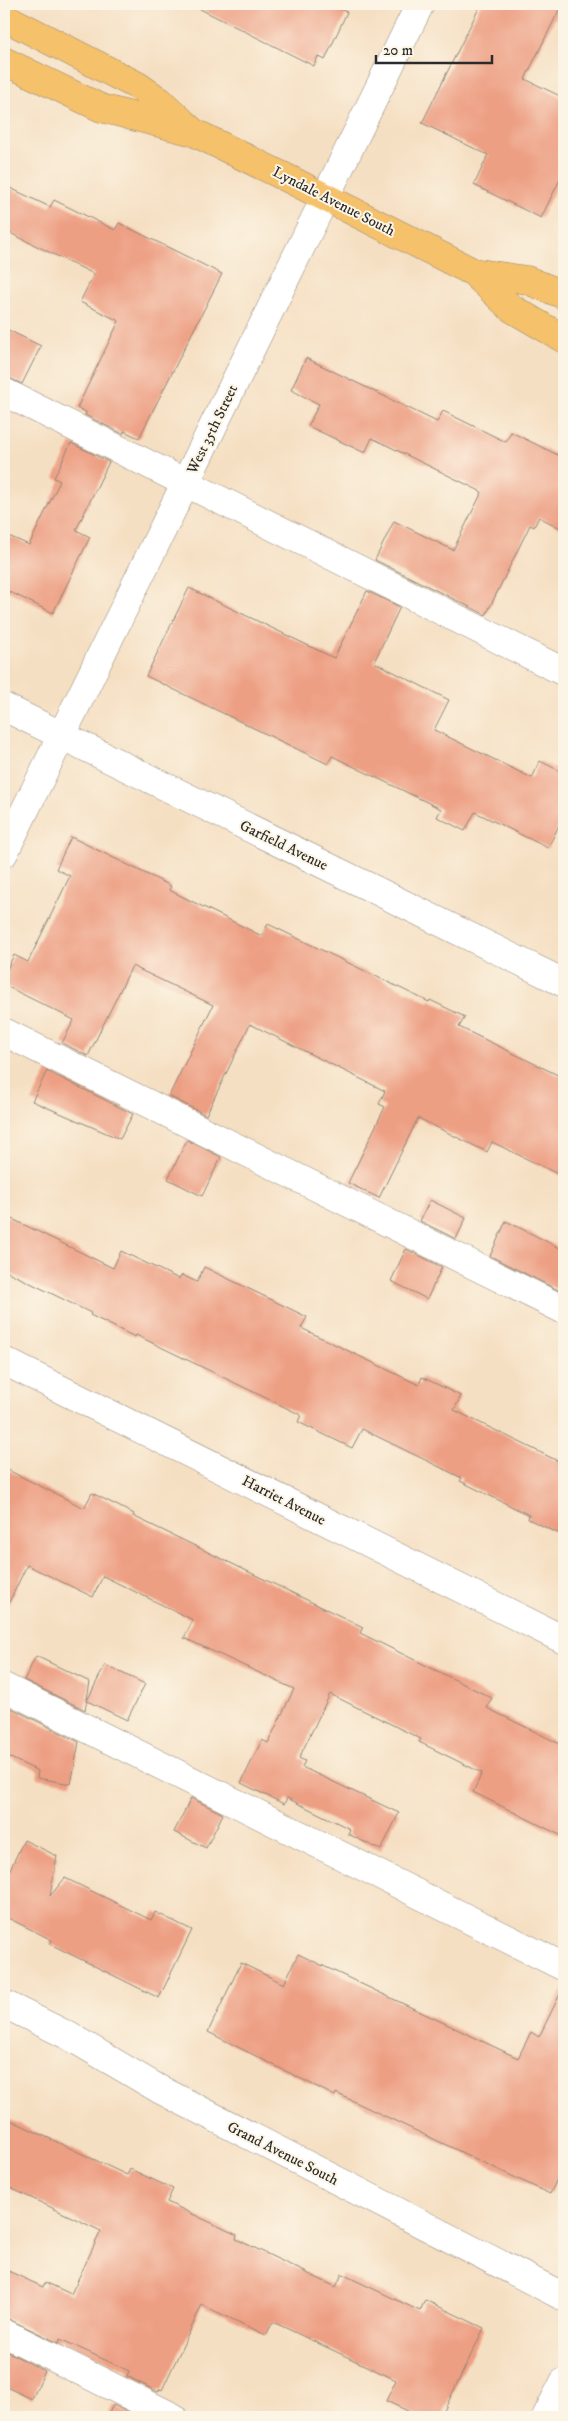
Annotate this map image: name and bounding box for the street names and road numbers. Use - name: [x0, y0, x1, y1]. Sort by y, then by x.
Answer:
- street label: Lyndale Avenue South: [269, 162, 398, 241]
- street label: West 35th Street: [182, 381, 242, 478]
- street label: Garfield Avenue: [237, 816, 331, 875]
- street label: Harriet Avenue: [239, 1471, 329, 1530]
- street label: Grand Avenue South: [224, 2117, 342, 2190]

